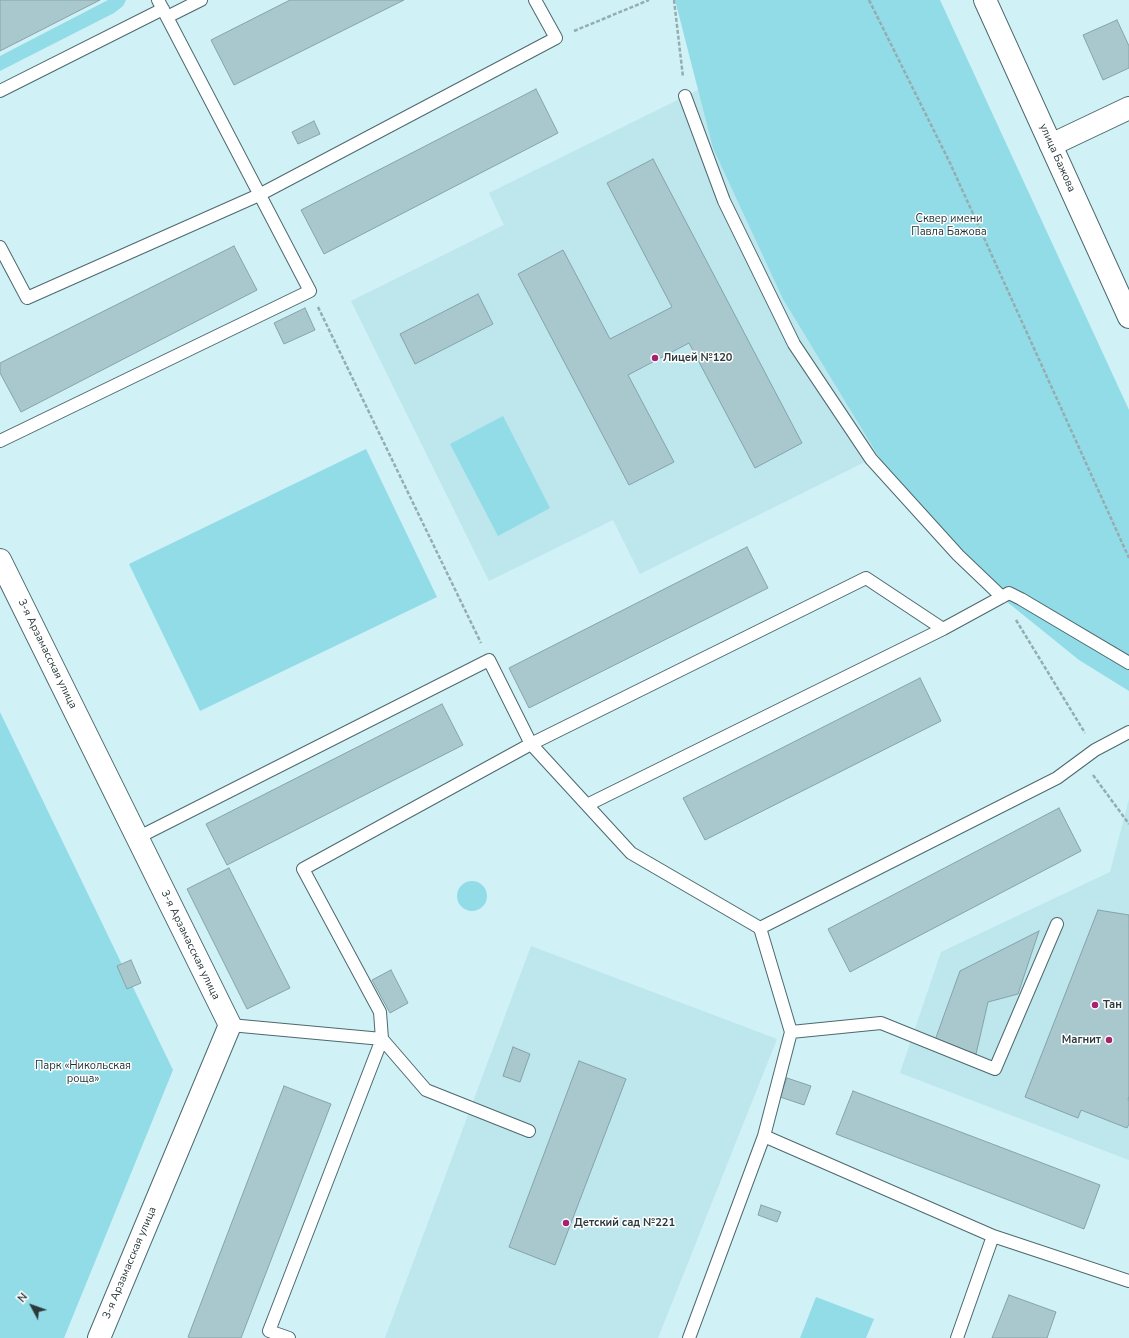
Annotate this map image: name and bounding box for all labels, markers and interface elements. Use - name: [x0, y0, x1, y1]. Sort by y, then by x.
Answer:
- street label: улица Бажова: [1036, 122, 1078, 194]
- park label: Сквер имени Павла Бажова: [911, 212, 987, 238]
- place label: Лицей №120: [663, 351, 732, 365]
- marker: Лицей №120: [650, 353, 660, 363]
- street label: 3-я Арзамасская улица: [15, 597, 79, 711]
- street label: 3-я Арзамасская улица: [158, 888, 222, 1002]
- place label: Тан: [1103, 998, 1122, 1012]
- marker: Тан: [1090, 1000, 1100, 1010]
- place label: Магнит: [1062, 1033, 1101, 1047]
- marker: Магнит: [1104, 1035, 1114, 1045]
- park label: Парк «Никольская роща»: [35, 1059, 131, 1085]
- street label: 3-я Арзамасская улица: [100, 1205, 160, 1321]
- place label: Детский сад №221: [574, 1216, 675, 1230]
- marker: Детский сад №221: [561, 1218, 571, 1228]
- north arrow: [12, 1286, 52, 1326]
- text: N: [14, 1290, 31, 1306]

